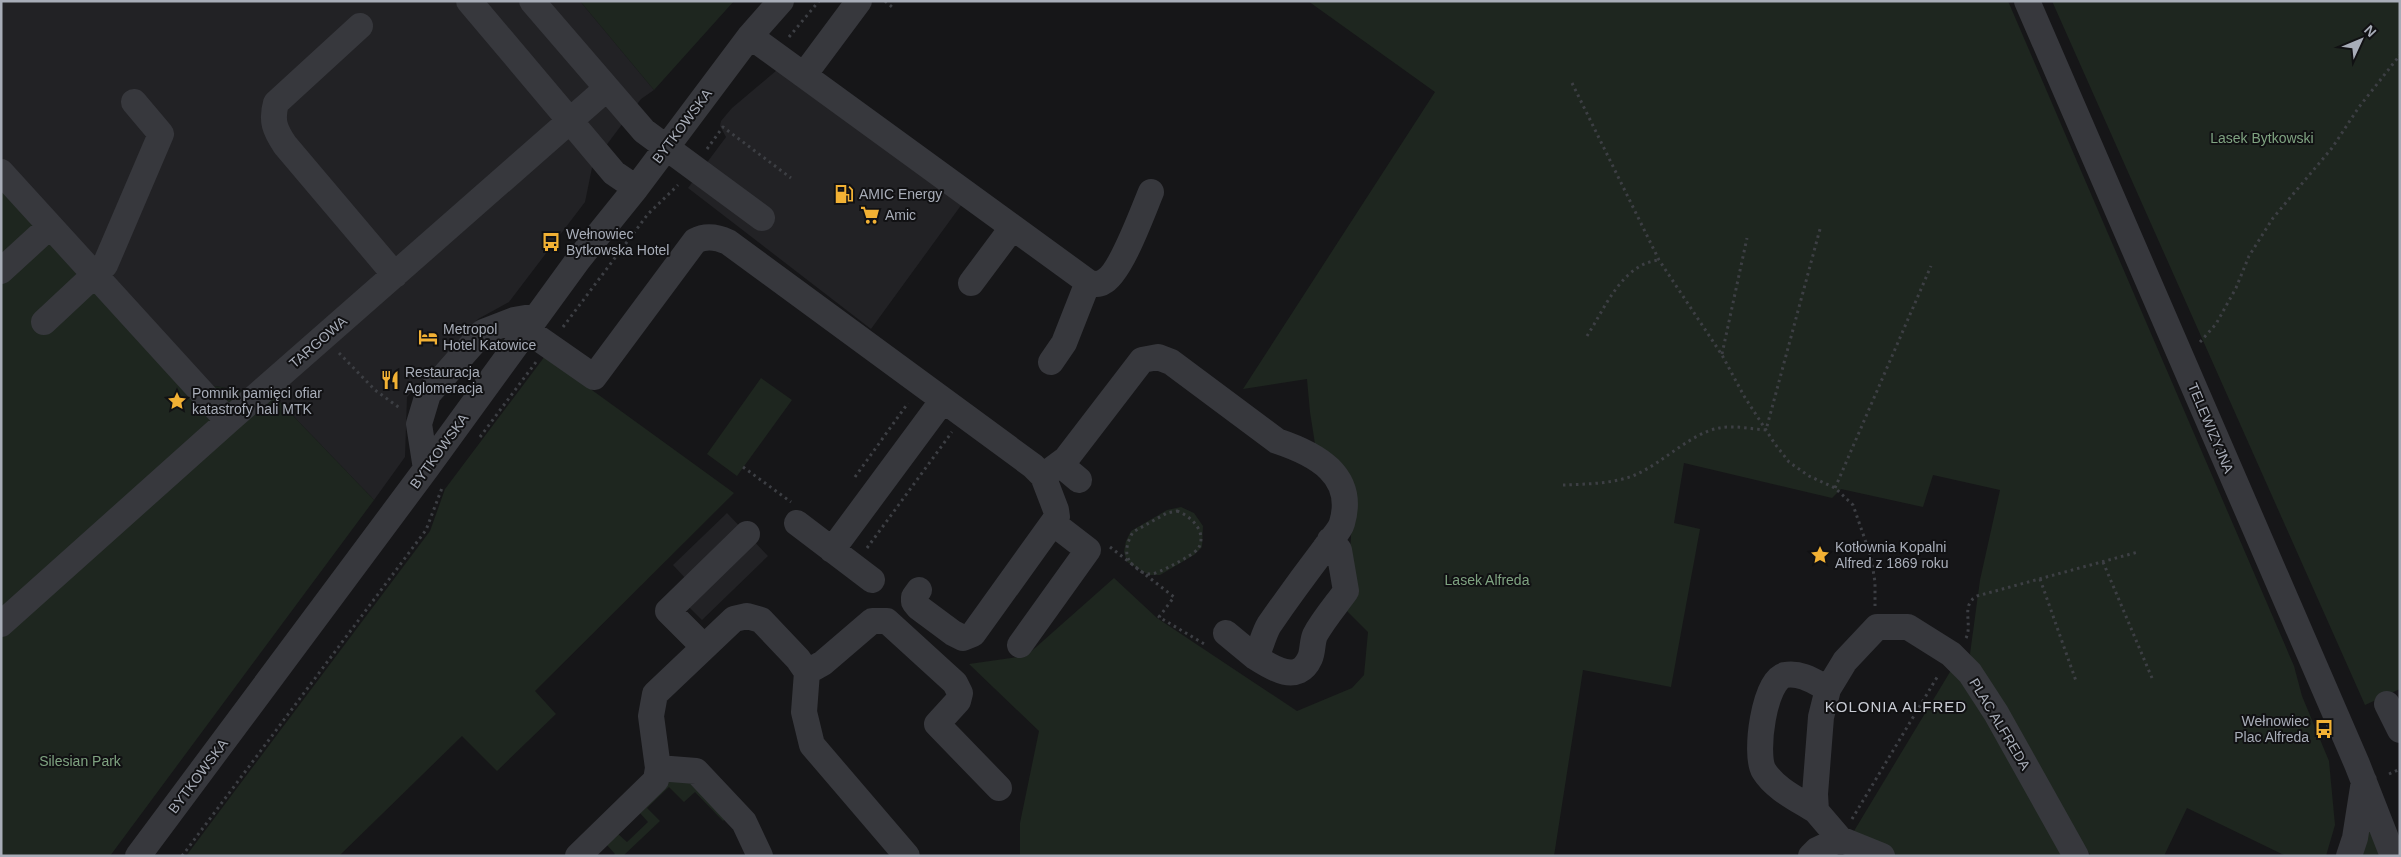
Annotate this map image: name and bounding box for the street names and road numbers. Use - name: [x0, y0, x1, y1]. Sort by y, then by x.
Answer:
- street label: BYTKOWSKA: [649, 85, 715, 166]
- street label: TARGOWA: [286, 312, 350, 371]
- street label: TELEWIZYJNA: [2185, 380, 2237, 476]
- street label: BYTKOWSKA: [406, 410, 472, 492]
- street label: PLAC ALFREDA: [1966, 675, 2034, 773]
- street label: BYTKOWSKA: [165, 735, 231, 816]

